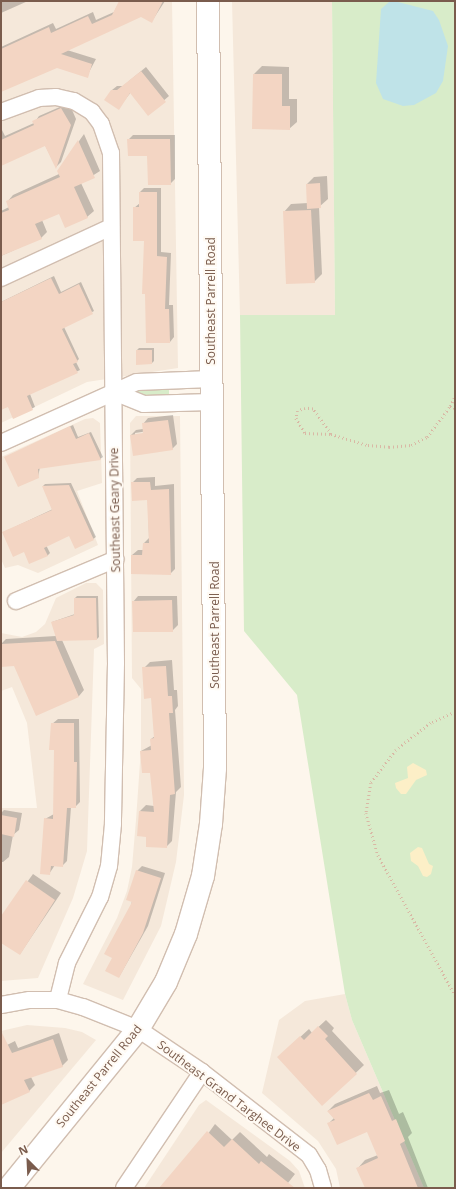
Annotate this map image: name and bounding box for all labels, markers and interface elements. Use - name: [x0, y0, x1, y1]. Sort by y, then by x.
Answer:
- street label: Southeast Parrell Road: [204, 237, 218, 365]
- street label: Southeast Geary Drive: [107, 447, 123, 573]
- street label: Southeast Parrell Road: [208, 561, 222, 689]
- street label: Southeast Parrell Road: [53, 1022, 145, 1130]
- street label: Southeast Grand Targhee Drive: [155, 1037, 303, 1155]
- north arrow: [8, 1141, 48, 1181]
- text: N: [16, 1141, 30, 1158]

